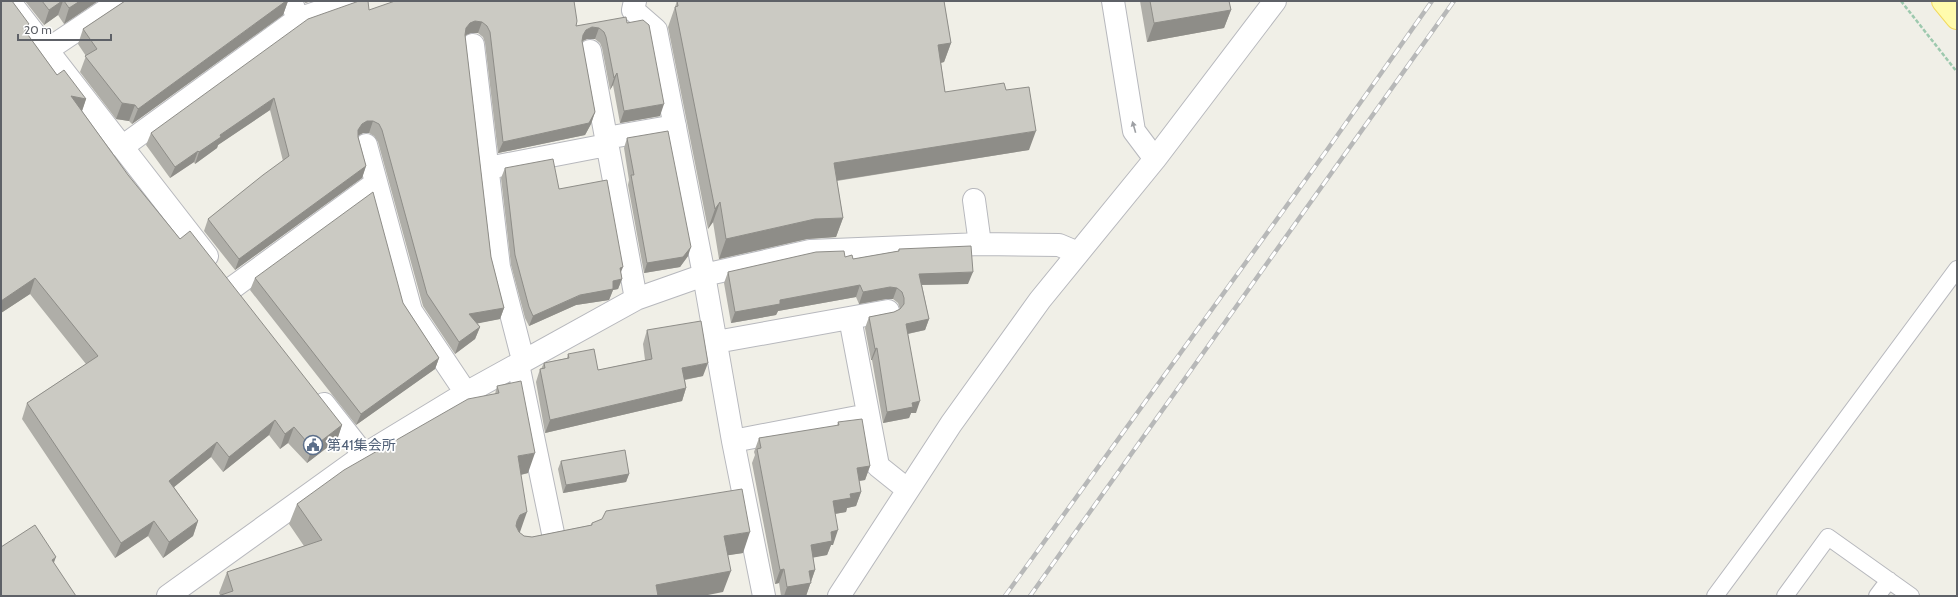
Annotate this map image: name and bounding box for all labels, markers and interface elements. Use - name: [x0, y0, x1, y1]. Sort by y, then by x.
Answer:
- scale bar: [18, 16, 111, 42]
- text: 20 m: [24, 22, 52, 37]
- one-way arrow: [1131, 120, 1137, 132]
- public building icon: 第41集会所: [302, 434, 324, 456]
- place label: 第41集会所: [327, 436, 396, 454]

